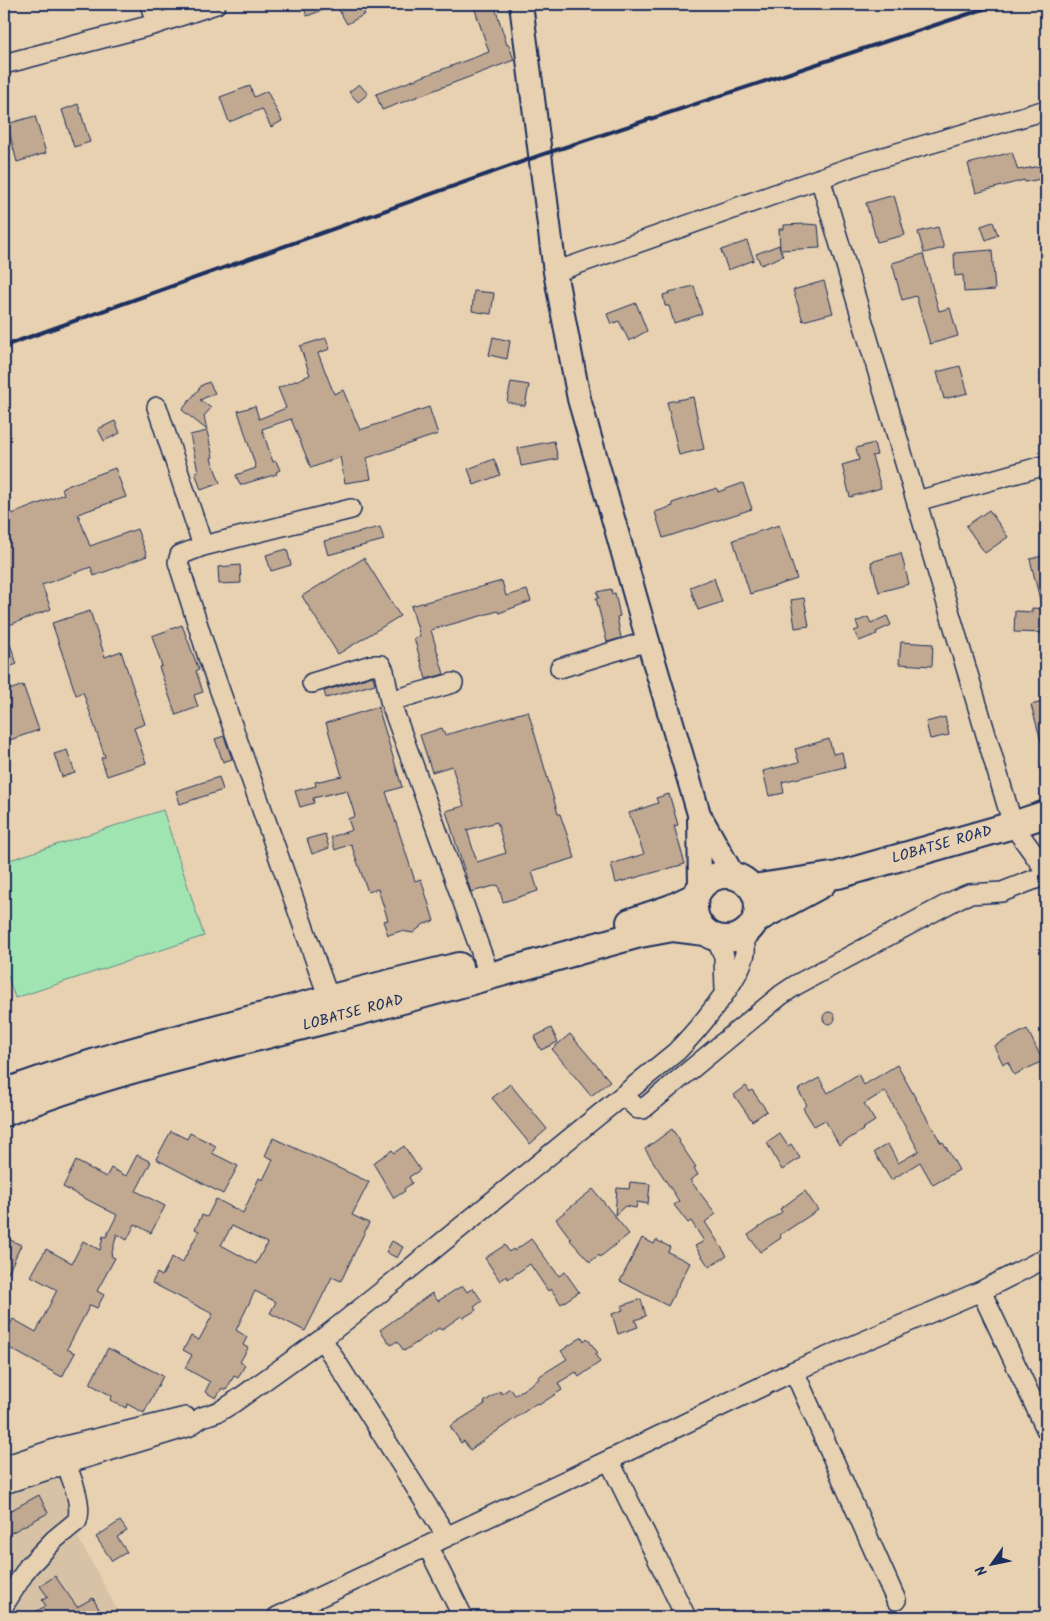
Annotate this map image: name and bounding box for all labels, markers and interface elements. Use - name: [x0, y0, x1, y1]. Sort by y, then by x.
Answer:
- street label: LOBATSE ROAD: [889, 819, 995, 871]
- street label: LOBATSE ROAD: [300, 988, 406, 1038]
- north arrow: [968, 1538, 1018, 1588]
- text: N: [970, 1561, 994, 1580]

